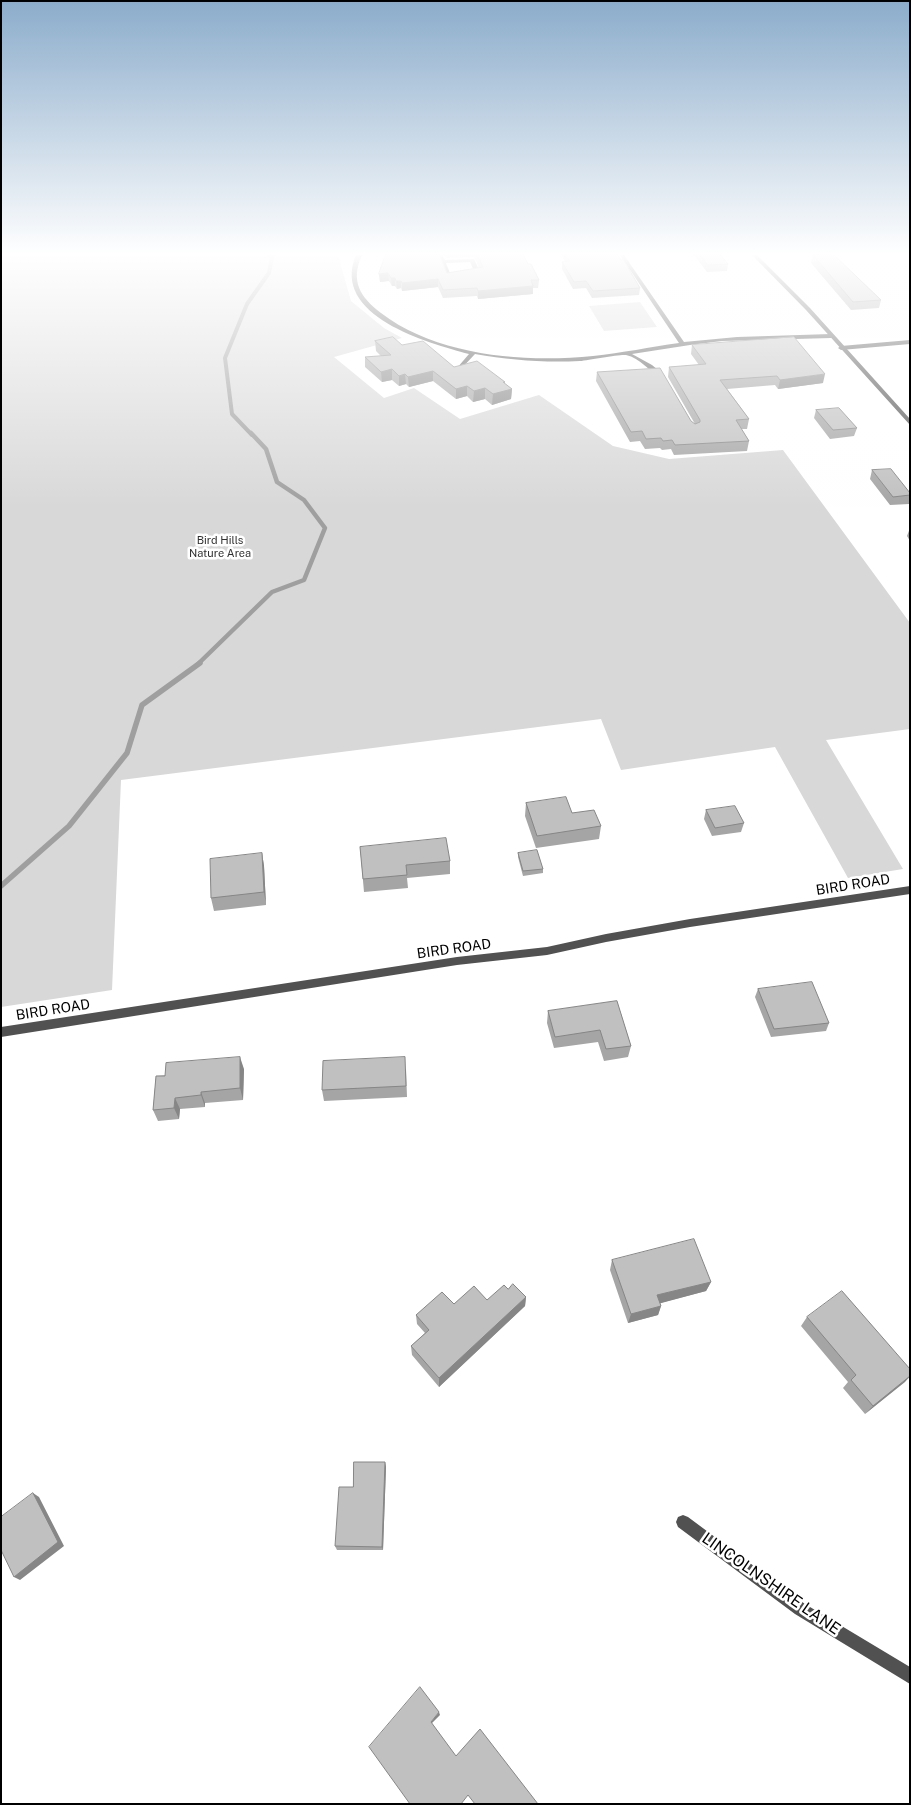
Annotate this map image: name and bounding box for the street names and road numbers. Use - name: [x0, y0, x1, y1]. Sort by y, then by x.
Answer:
- street label: BIRD ROAD: [815, 871, 891, 899]
- street label: BIRD ROAD: [416, 935, 492, 963]
- street label: BIRD ROAD: [15, 996, 91, 1024]
- street label: LINCOLNSHIRE LANE: [698, 1529, 844, 1639]

